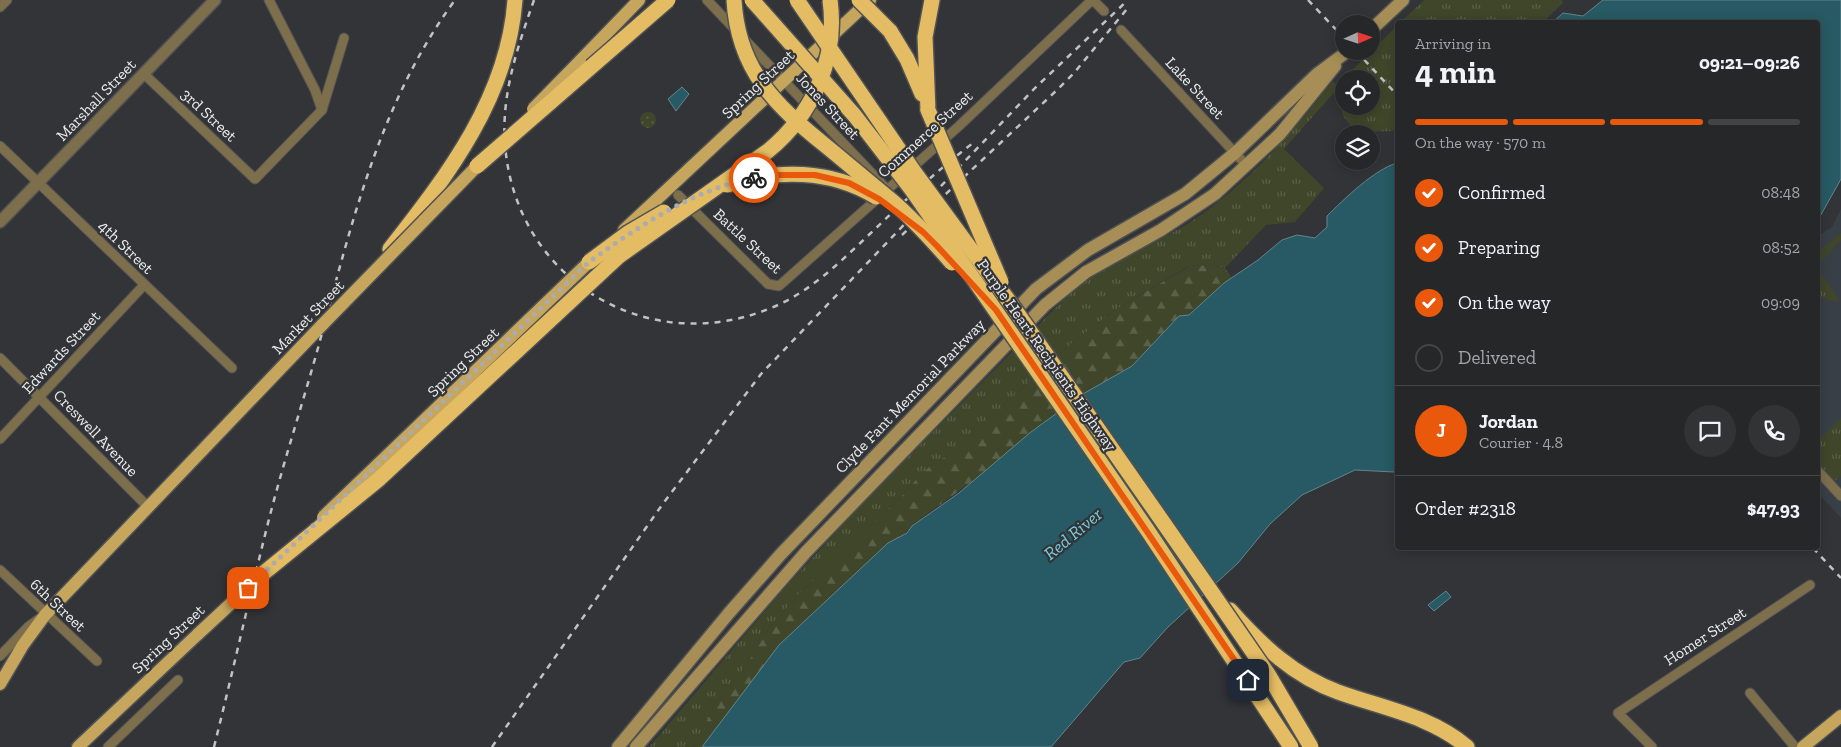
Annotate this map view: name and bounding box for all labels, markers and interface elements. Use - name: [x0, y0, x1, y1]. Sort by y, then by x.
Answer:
- north arrow: [1335, 15, 1380, 60]
- map controls: [1335, 15, 1380, 170]
- text: Arriving in: [1415, 34, 1491, 53]
- street label: Spring Street: [718, 46, 798, 122]
- text: 09:21–09:26: [1699, 51, 1800, 74]
- street label: Lake Street: [1162, 53, 1229, 123]
- text: 4 min: [1415, 53, 1496, 91]
- street label: Marshall Street: [52, 55, 140, 145]
- street label: Jones Street: [792, 69, 864, 143]
- button: locate: [1335, 70, 1380, 115]
- street label: 3rd Street: [177, 84, 241, 146]
- street label: Commerce Street: [874, 86, 976, 182]
- button: layers: [1335, 125, 1380, 170]
- text: On the way · 570 m: [1415, 133, 1546, 152]
- courier: [729, 153, 779, 203]
- icon: bike: [740, 164, 768, 192]
- icon: check: [1415, 179, 1443, 207]
- text: Confirmed: [1458, 181, 1545, 204]
- text: 08:48: [1761, 183, 1800, 202]
- street label: Battle Street: [710, 204, 786, 278]
- street label: 4th Street: [95, 216, 158, 278]
- icon: check: [1415, 234, 1443, 262]
- text: Preparing: [1458, 236, 1540, 259]
- text: 08:52: [1762, 238, 1800, 257]
- street label: Purple Heart Recipients Highway: [973, 255, 1121, 455]
- street label: Market Street: [268, 276, 348, 358]
- icon: check: [1415, 289, 1443, 317]
- text: On the way: [1458, 291, 1551, 314]
- text: 09:09: [1761, 293, 1800, 312]
- street label: Edwards Street: [18, 307, 104, 397]
- street label: Clyde Fant Memorial Parkway: [831, 314, 989, 477]
- street label: Spring Street: [423, 323, 503, 401]
- text: Delivered: [1458, 346, 1536, 369]
- street label: Creswell Avenue: [50, 386, 142, 480]
- button: chat: [1684, 405, 1736, 457]
- button: phone: [1748, 405, 1800, 457]
- text: Jordan: [1479, 410, 1538, 433]
- text: J: [1436, 419, 1446, 442]
- text: Courier · 4.8: [1479, 433, 1563, 452]
- text: Order #2318: [1415, 497, 1516, 520]
- text: $47.93: [1747, 497, 1800, 520]
- water label: Red River: [1039, 503, 1107, 565]
- pin: [227, 567, 269, 609]
- icon: bag: [234, 574, 262, 602]
- street label: 6th Street: [26, 575, 90, 636]
- street label: Spring Street: [128, 601, 208, 677]
- street label: Homer Street: [1661, 603, 1749, 669]
- pin: [1227, 659, 1269, 701]
- icon: home: [1234, 666, 1262, 694]

